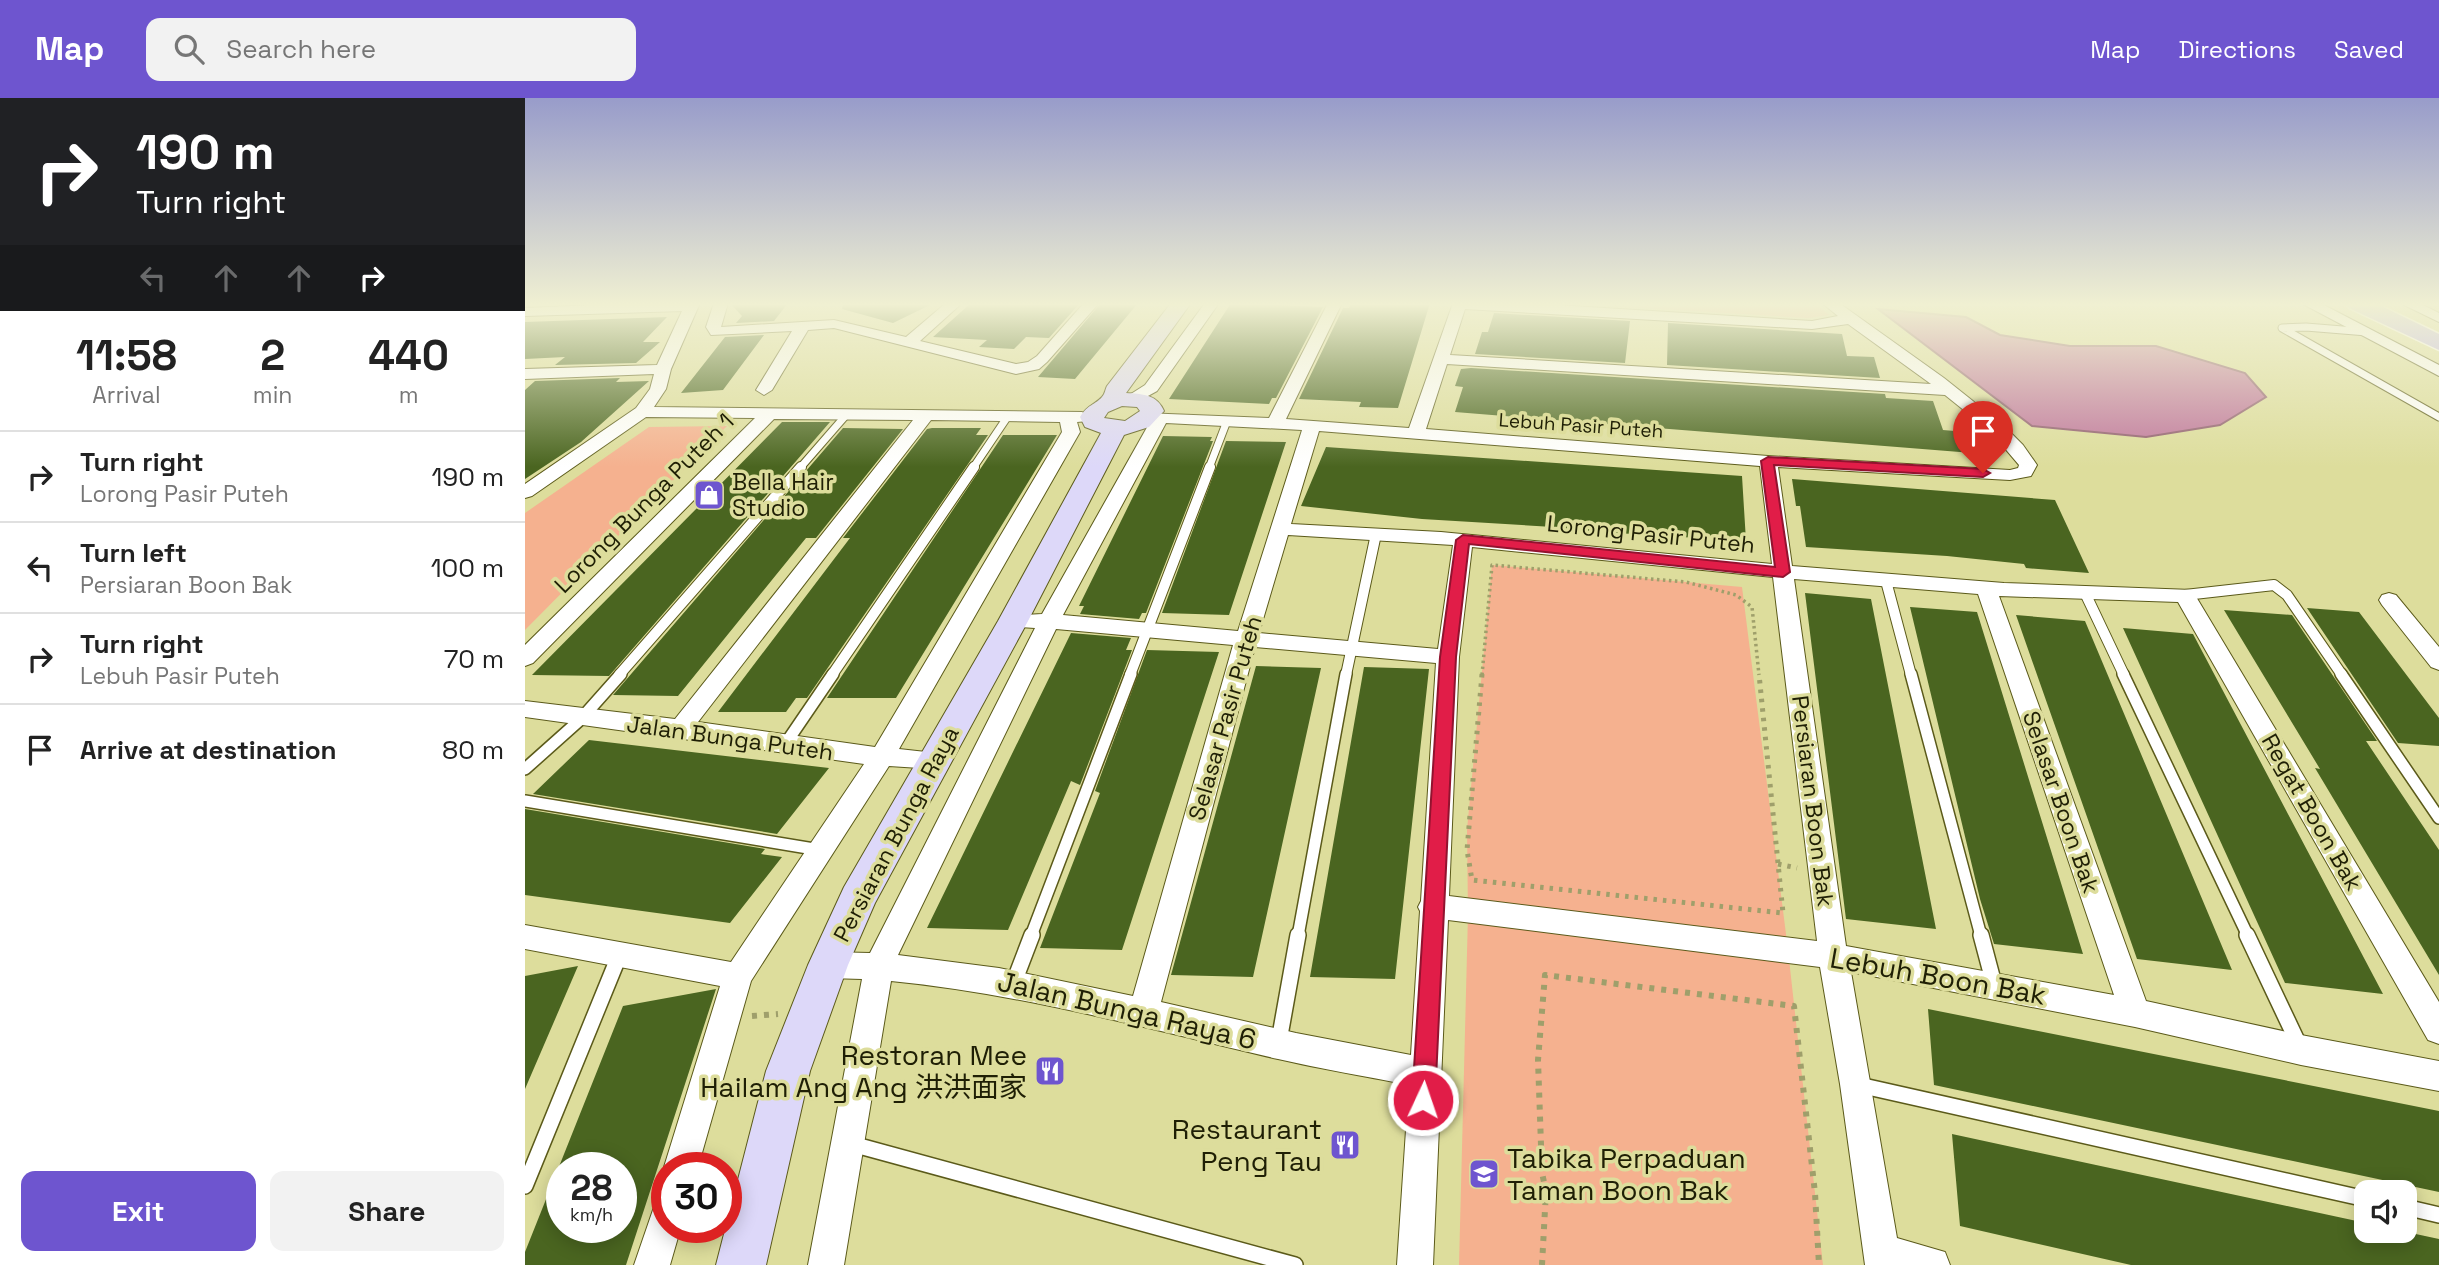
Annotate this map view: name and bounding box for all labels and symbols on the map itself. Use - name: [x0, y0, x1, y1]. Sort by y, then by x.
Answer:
- pin: [1953, 401, 2013, 473]
- street label: Lorong Bunga Puteh 1: [548, 407, 740, 599]
- street label: Lebuh Pasir Puteh: [1498, 407, 1664, 444]
- place label: Bella Hair Studio: [732, 467, 834, 523]
- shop icon: Bella Hair Studio: [692, 478, 726, 512]
- street label: Lorong Pasir Puteh: [1546, 508, 1756, 560]
- street label: Selasar Pasir Puteh: [1181, 612, 1269, 824]
- street label: Persiaran Boon Bak: [1785, 694, 1841, 908]
- street label: Selasar Boon Bak: [2016, 707, 2106, 897]
- street label: Jalan Bunga Puteh: [625, 709, 835, 767]
- street label: Persiaran Bunga Raya: [826, 721, 966, 947]
- street label: Regat Boon Bak: [2255, 728, 2369, 896]
- street label: Lebuh Boon Bak: [1827, 939, 2049, 1013]
- street label: Jalan Bunga Raya 6: [994, 963, 1260, 1057]
- place label: Restoran Mee Hailam Ang Ang 洪洪面家: [700, 1037, 1027, 1105]
- restaurant icon: Restoran Mee Hailam Ang Ang 洪洪面家: [1033, 1054, 1067, 1088]
- position arrow: [1386, 1063, 1460, 1137]
- place label: Restaurant Peng Tau: [1172, 1111, 1322, 1179]
- restaurant icon: Restaurant Peng Tau: [1328, 1128, 1362, 1162]
- place label: Tabika Perpaduan Taman Boon Bak: [1507, 1140, 1746, 1208]
- speed limit sign: 30: [651, 1152, 742, 1243]
- school or university icon: Tabika Perpaduan Taman Boon Bak: [1467, 1157, 1501, 1191]

